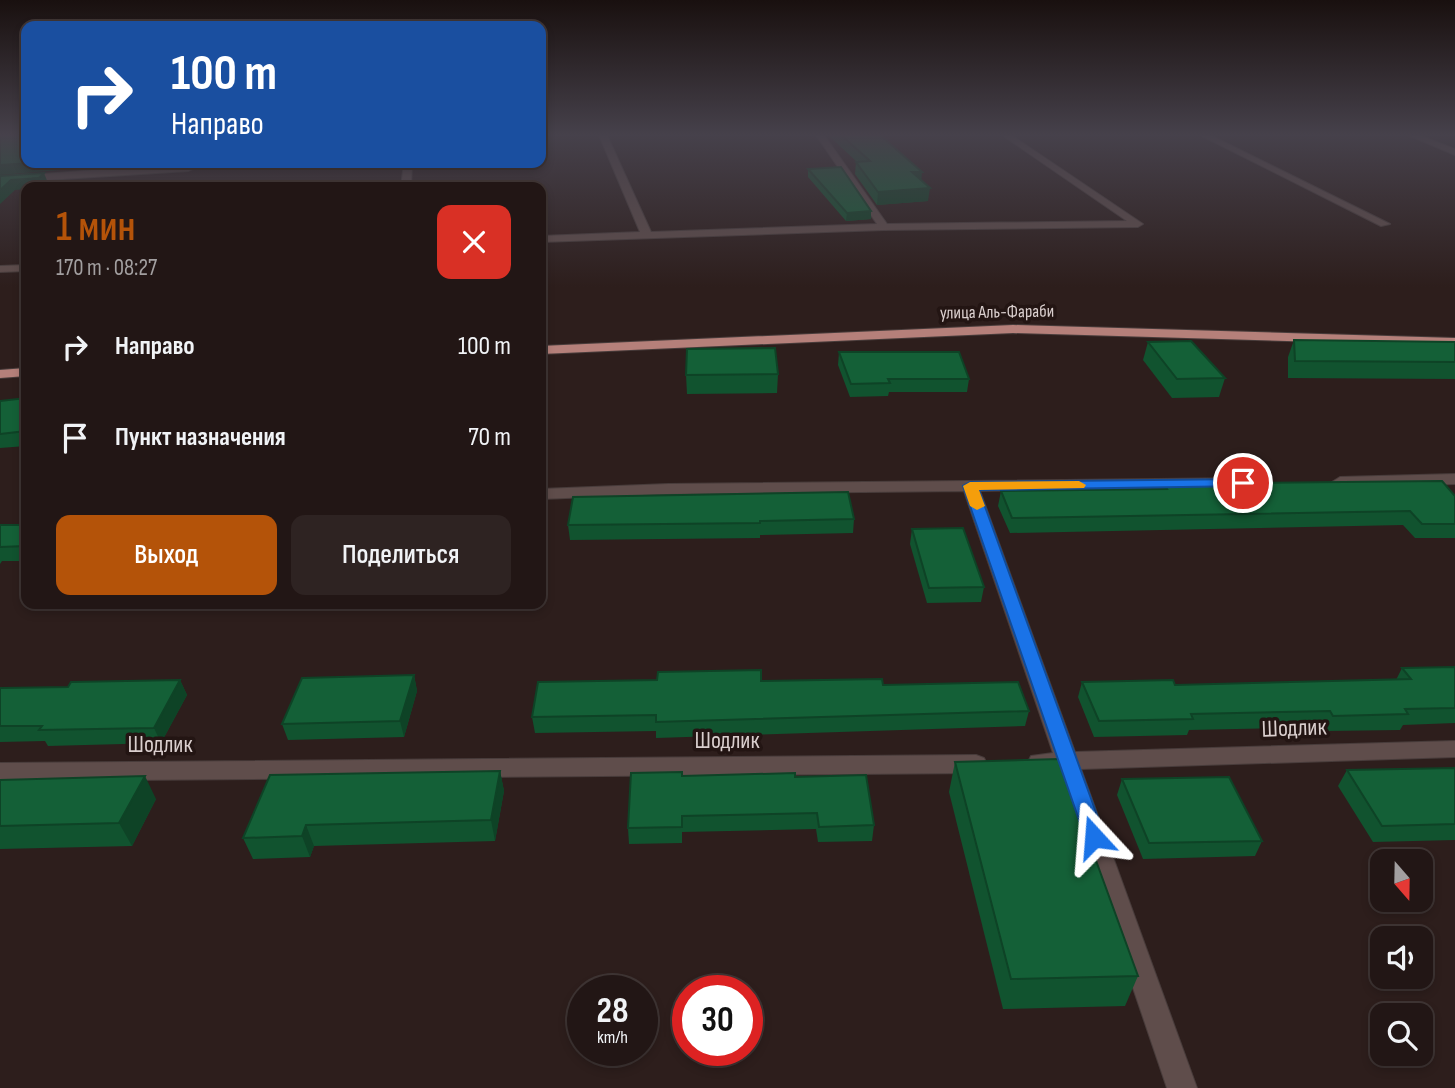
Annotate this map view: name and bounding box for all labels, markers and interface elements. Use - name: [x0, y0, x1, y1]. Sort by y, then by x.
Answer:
- text: 100 m: [171, 45, 277, 104]
- icon: right: [56, 49, 147, 140]
- text: Направо: [171, 105, 264, 144]
- text: 1 мин: [56, 202, 136, 253]
- button: close: [437, 205, 511, 279]
- text: 170 m · 08:27: [56, 254, 157, 282]
- street label: улица Аль-Фараби: [940, 301, 1054, 323]
- icon: right: [56, 328, 94, 366]
- text: Направо: [115, 331, 194, 362]
- text: 100 m: [458, 331, 511, 362]
- icon: arrive: [56, 419, 94, 457]
- text: Пункт назначения: [115, 422, 286, 453]
- text: 70 m: [468, 422, 511, 453]
- pin: [1213, 453, 1273, 513]
- icon: arrive: [1224, 464, 1262, 502]
- button: Выход: [56, 515, 277, 595]
- button: Поделиться: [291, 515, 511, 595]
- street label: Шодлик: [1261, 712, 1328, 744]
- street label: Шодлик: [695, 726, 760, 755]
- street label: Шодлик: [128, 730, 193, 759]
- position arrow: [1057, 800, 1131, 874]
- north arrow: [1370, 849, 1433, 912]
- map controls: [1370, 849, 1433, 1066]
- button: sound: [1370, 926, 1433, 989]
- speed limit sign: 30: [672, 975, 763, 1066]
- text: 28: [597, 990, 628, 1033]
- button: search: [1370, 1003, 1433, 1066]
- text: km/h: [597, 1027, 628, 1048]

